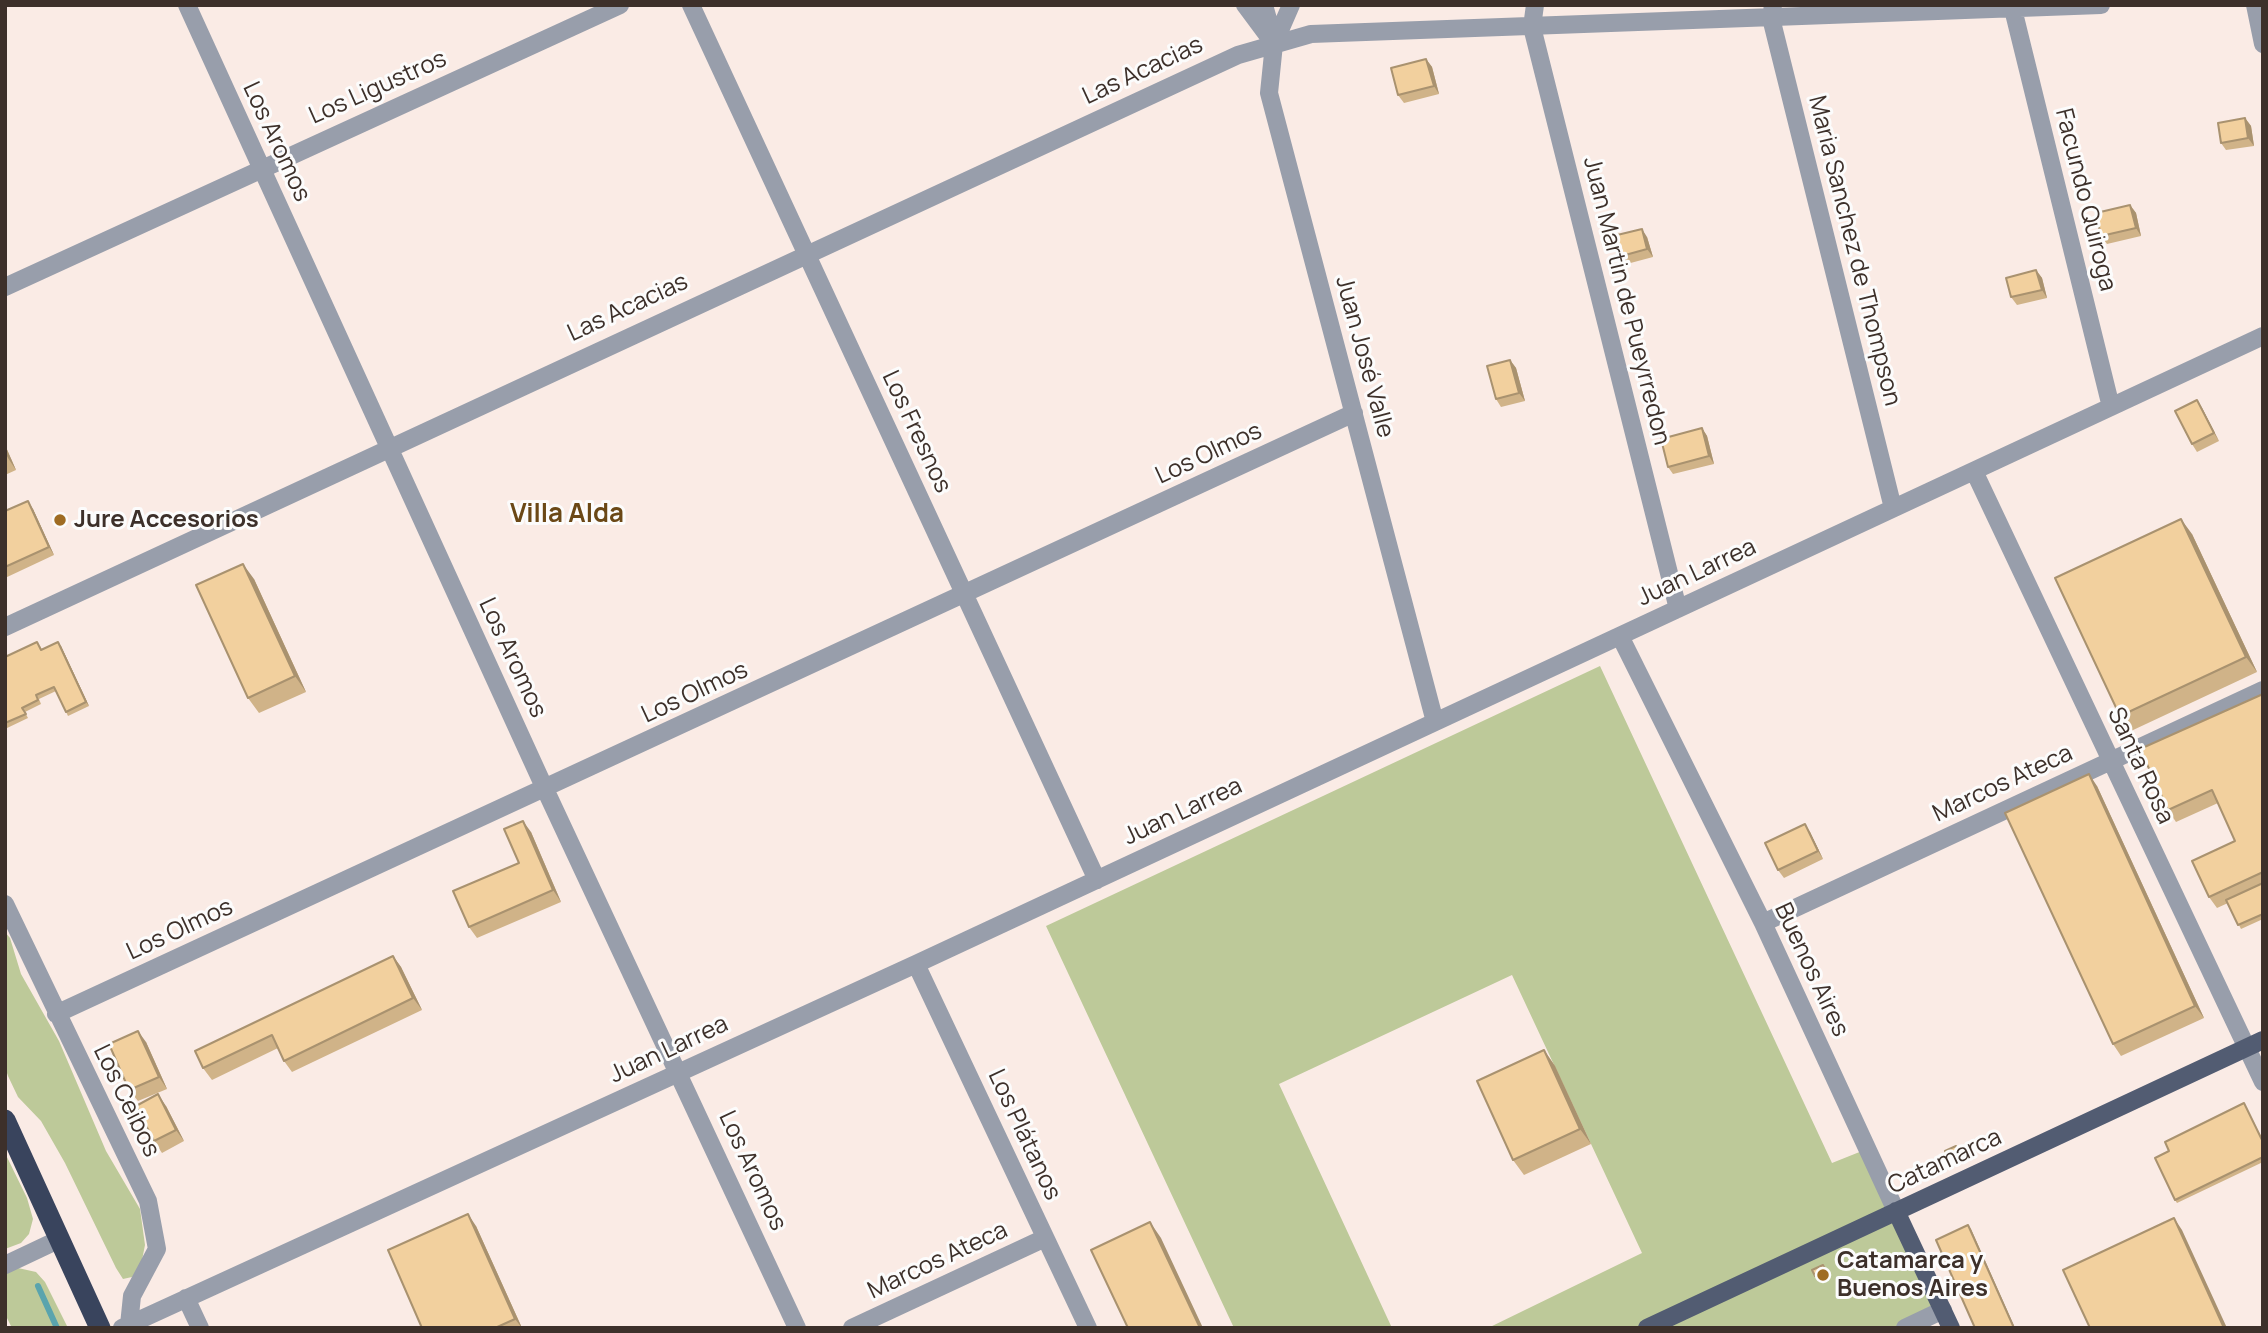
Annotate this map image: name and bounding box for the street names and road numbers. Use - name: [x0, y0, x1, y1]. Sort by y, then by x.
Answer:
- street label: Las Acacias: [1078, 31, 1208, 111]
- street label: Los Ligustros: [305, 45, 451, 131]
- street label: Los Aromos: [236, 78, 316, 206]
- street label: Maria Sanchez de Thompson: [1801, 93, 1907, 409]
- street label: Facundo Quiroga: [2048, 106, 2122, 294]
- street label: Juan Martin de Pueyrredon: [1576, 154, 1676, 448]
- street label: Las Acacias: [563, 268, 693, 348]
- street label: Juan José Valle: [1329, 273, 1399, 441]
- street label: Los Fresnos: [875, 366, 957, 498]
- street label: Los Olmos: [1151, 417, 1267, 491]
- street label: Juan Larrea: [1633, 533, 1761, 613]
- street label: Los Aromos: [472, 594, 552, 722]
- street label: Los Olmos: [637, 656, 753, 730]
- street label: Santa Rosa: [2100, 703, 2180, 829]
- street label: Marcos Ateca: [1929, 739, 2077, 829]
- street label: Juan Larrea: [1119, 772, 1247, 852]
- street label: Los Olmos: [122, 893, 238, 967]
- street label: Buenos Aires: [1767, 899, 1855, 1041]
- street label: Juan Larrea: [605, 1010, 733, 1090]
- street label: Los Ceibos: [86, 1040, 166, 1162]
- street label: Los Plátanos: [981, 1065, 1067, 1205]
- street label: Los Aromos: [712, 1107, 792, 1235]
- street label: Catamarca: [1884, 1123, 2006, 1201]
- street label: Marcos Ateca: [864, 1216, 1012, 1306]

